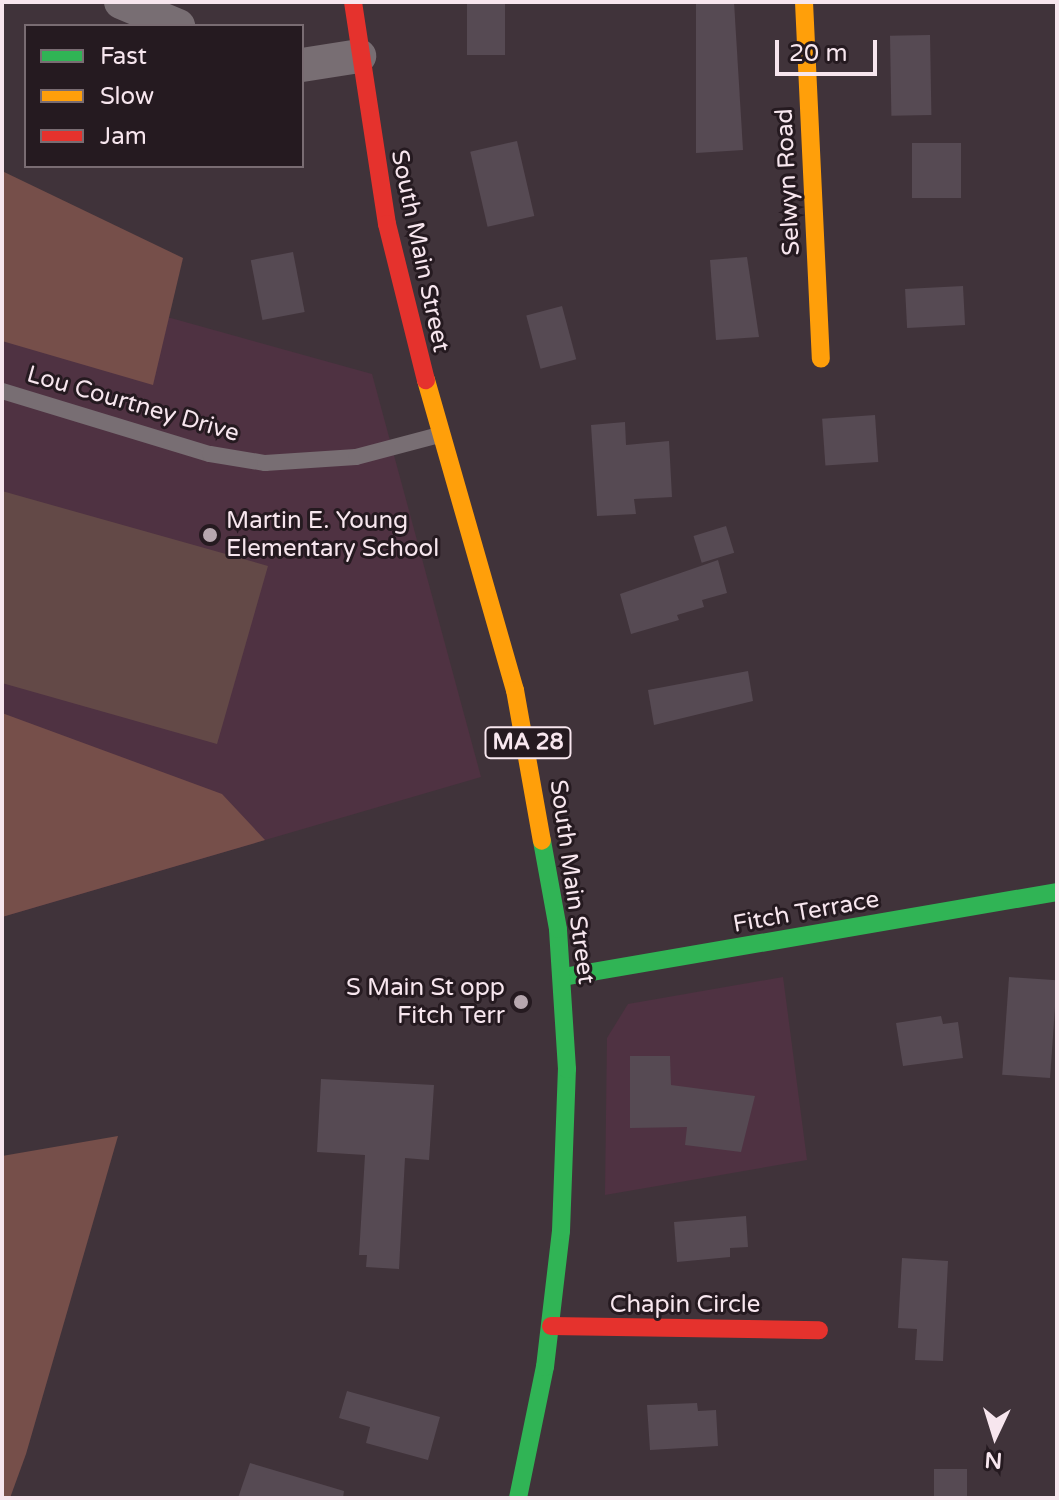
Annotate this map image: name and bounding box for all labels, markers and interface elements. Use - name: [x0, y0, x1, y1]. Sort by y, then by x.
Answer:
- legend: [24, 24, 304, 168]
- scale bar: [779, 24, 881, 74]
- text: 20 m: [789, 39, 847, 68]
- text: Fast: [100, 42, 147, 71]
- text: Slow: [100, 82, 154, 111]
- street label: Selwyn Road: [770, 108, 806, 256]
- text: Jam: [100, 122, 147, 151]
- street label: South Main Street: [384, 147, 456, 355]
- street label: Lou Courtney Drive: [24, 360, 242, 448]
- place label: Martin E. Young Elementary School: [226, 507, 439, 563]
- marker: Martin E. Young Elementary School: [201, 526, 219, 544]
- road number: MA 28: [484, 725, 572, 761]
- street label: South Main Street: [543, 778, 601, 986]
- street label: Fitch Terrace: [731, 885, 881, 939]
- place label: S Main St opp Fitch Terr: [346, 974, 505, 1030]
- marker: S Main St opp Fitch Terr: [512, 993, 530, 1011]
- street label: Chapin Circle: [610, 1291, 760, 1319]
- north arrow: [955, 1396, 1035, 1476]
- text: N: [984, 1446, 1003, 1474]

